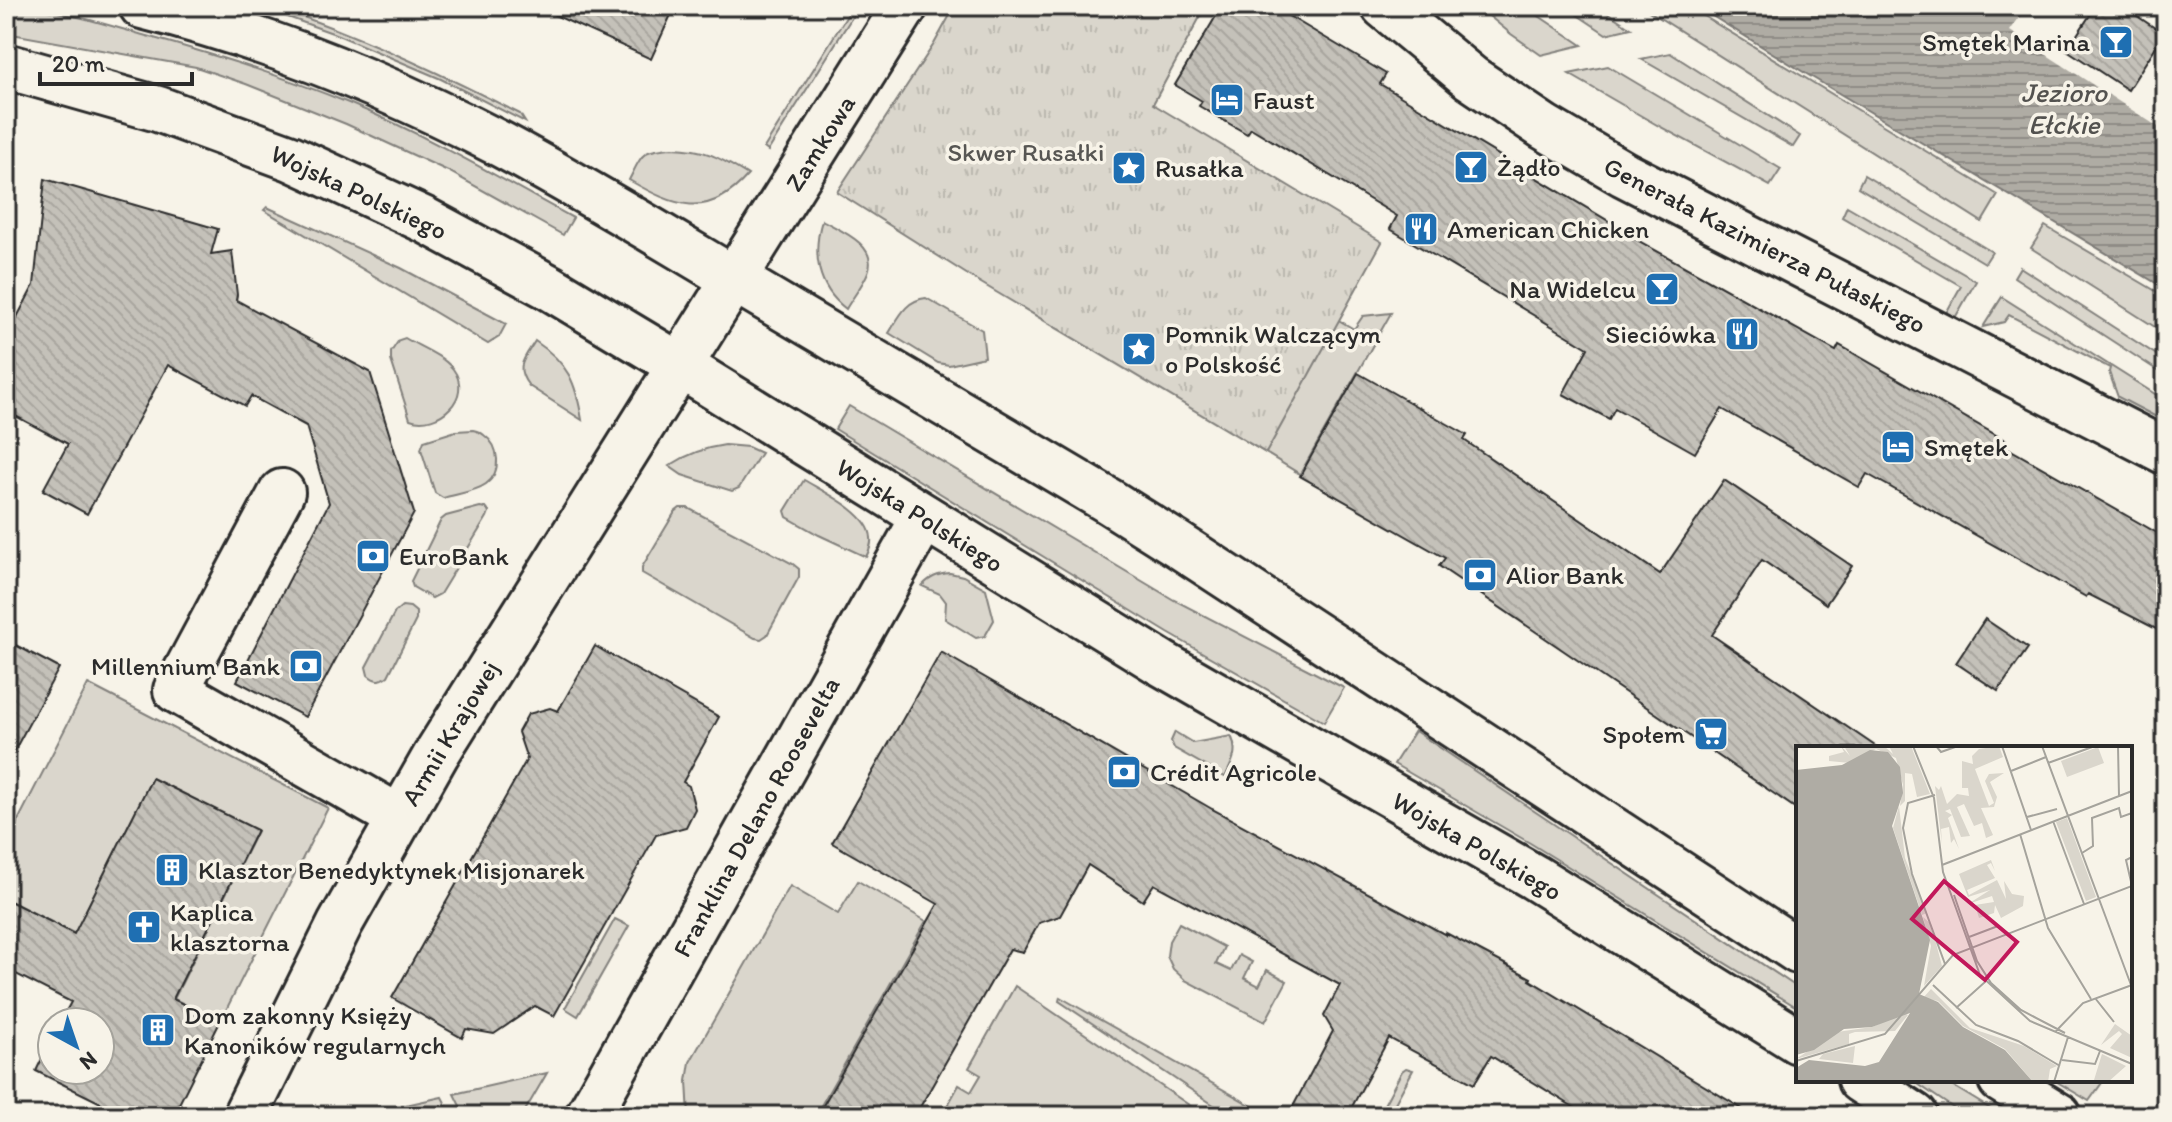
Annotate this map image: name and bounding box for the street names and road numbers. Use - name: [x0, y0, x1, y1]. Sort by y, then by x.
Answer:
- street label: Zamkowa: [778, 88, 862, 197]
- street label: Wojska Polskiego: [266, 137, 452, 247]
- street label: Generała Kazimierza Pułaskiego: [1599, 150, 1931, 340]
- street label: Wojska Polskiego: [831, 451, 1009, 579]
- street label: Armii Krajowej: [394, 655, 506, 811]
- street label: Franklina Delano Roosevelta: [666, 671, 847, 963]
- street label: Wojska Polskiego: [1386, 784, 1568, 908]

